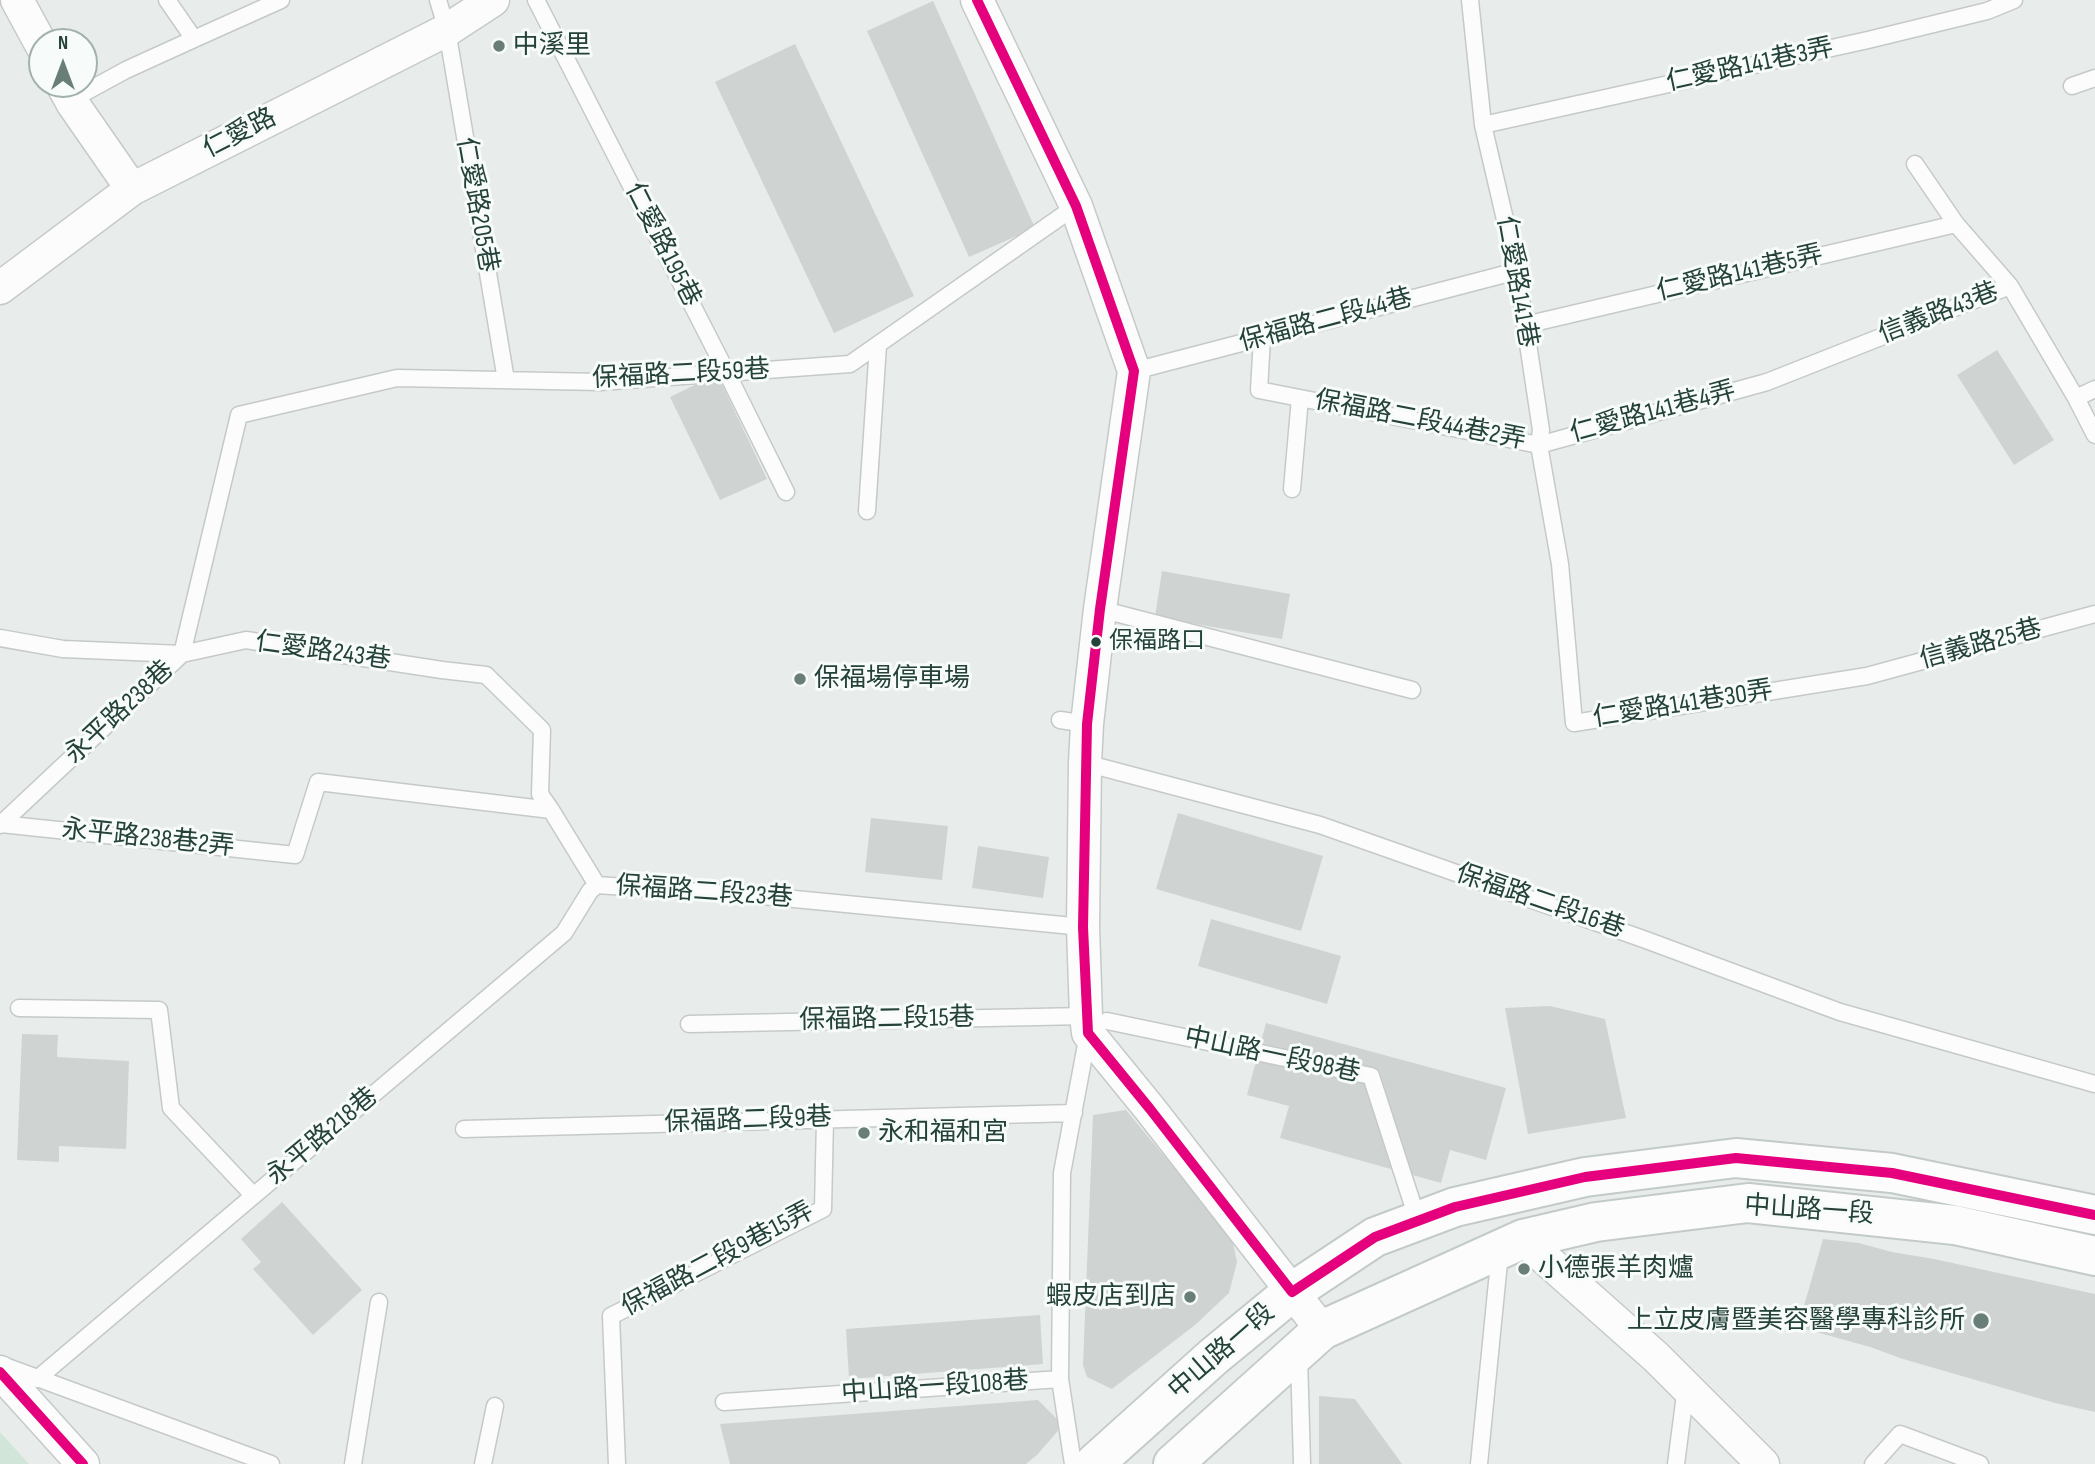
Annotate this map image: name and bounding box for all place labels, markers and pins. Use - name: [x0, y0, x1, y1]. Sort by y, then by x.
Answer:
- place label: 中溪里: [513, 30, 591, 62]
- marker: 中溪里: [491, 38, 507, 54]
- place label: 保福路口: [1109, 628, 1205, 656]
- marker: 保福路口: [1089, 635, 1103, 649]
- place label: 保福場停車場: [814, 663, 970, 695]
- marker: 保福場停車場: [792, 671, 808, 687]
- place label: 永和福和宮: [878, 1117, 1008, 1149]
- marker: 永和福和宮: [856, 1125, 872, 1141]
- place label: 小德張羊肉爐: [1538, 1253, 1694, 1285]
- marker: 小德張羊肉爐: [1516, 1261, 1532, 1277]
- place label: 蝦皮店到店: [1046, 1281, 1176, 1313]
- marker: 蝦皮店到店: [1182, 1289, 1198, 1305]
- place label: 上立皮膚暨美容醫學專科診所: [1627, 1305, 1965, 1337]
- marker: 上立皮膚暨美容醫學專科診所: [1971, 1311, 1991, 1331]

